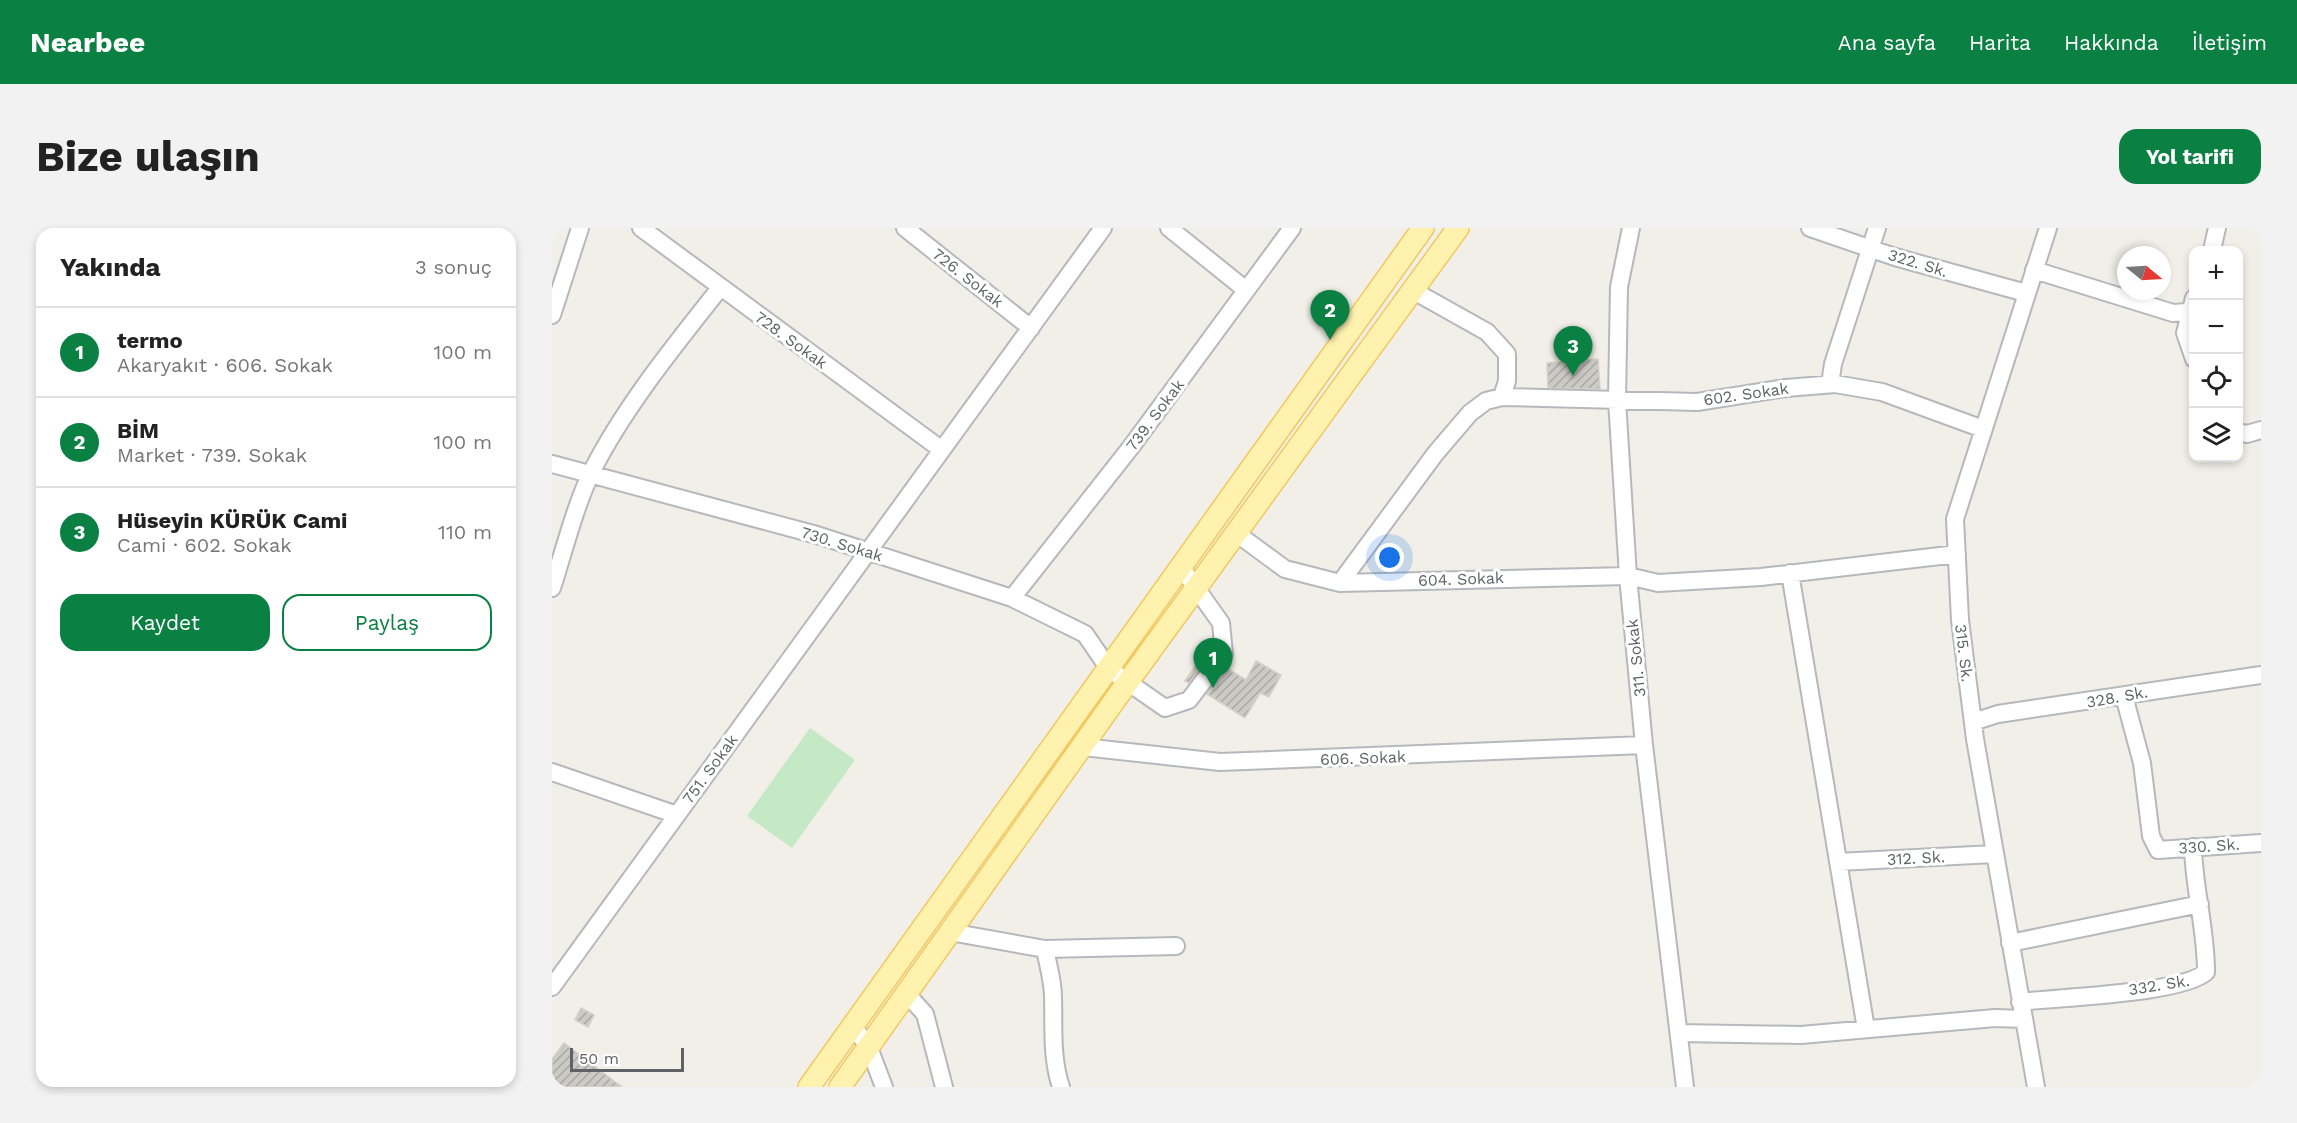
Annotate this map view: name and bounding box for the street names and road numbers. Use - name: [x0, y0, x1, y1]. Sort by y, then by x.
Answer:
- street label: 726. Sokak: [929, 244, 1007, 312]
- street label: 322. Sk.: [1886, 245, 1950, 281]
- street label: 728. Sokak: [751, 307, 831, 373]
- street label: 739. Sokak: [1122, 376, 1188, 454]
- street label: 602. Sokak: [1702, 379, 1790, 409]
- street label: 730. Sokak: [799, 523, 885, 565]
- street label: 604. Sokak: [1418, 568, 1504, 590]
- street label: 311. Sokak: [1622, 618, 1650, 698]
- street label: 315. Sk.: [1951, 623, 1977, 683]
- street label: 328. Sk.: [2085, 682, 2149, 712]
- street label: 751. Sokak: [678, 731, 742, 807]
- street label: 606. Sokak: [1320, 747, 1406, 769]
- street label: 330. Sk.: [2178, 834, 2240, 858]
- street label: 312. Sk.: [1886, 847, 1946, 869]
- street label: 332. Sk.: [2127, 971, 2191, 999]

